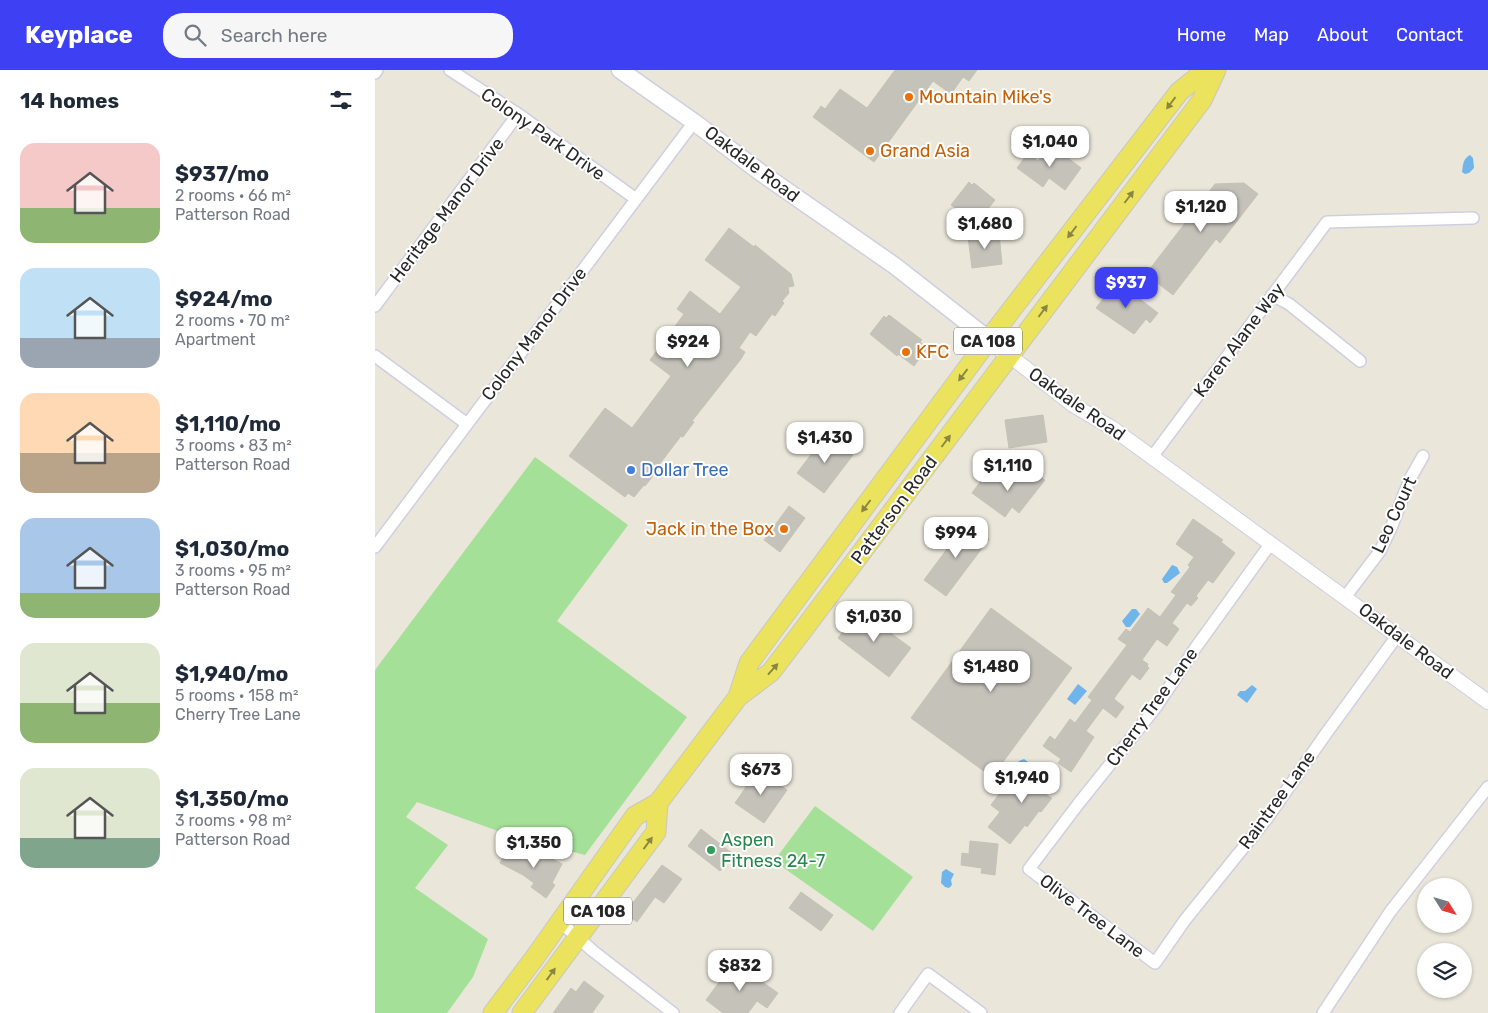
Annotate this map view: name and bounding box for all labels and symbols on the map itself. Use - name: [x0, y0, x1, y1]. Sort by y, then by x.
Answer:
- street label: Colony Park Drive: [477, 83, 609, 185]
- place label: Mountain Mike's: [919, 86, 1052, 108]
- marker: Mountain Mike's: [903, 91, 915, 103]
- one-way arrow: [1166, 96, 1176, 110]
- street label: Oakdale Road: [700, 121, 804, 207]
- pin: $1,040: [1009, 126, 1091, 168]
- street label: Heritage Manor Drive: [385, 133, 509, 287]
- place label: Grand Asia: [880, 140, 970, 162]
- marker: Grand Asia: [864, 145, 876, 157]
- one-way arrow: [1124, 190, 1134, 204]
- pin: $1,120: [1160, 190, 1242, 233]
- pin: $1,680: [944, 208, 1026, 250]
- one-way arrow: [1067, 225, 1078, 238]
- street label: Colony Manor Drive: [477, 263, 591, 405]
- pin: $937: [1096, 266, 1156, 309]
- street label: Karen Alane Way: [1189, 278, 1289, 401]
- one-way arrow: [1038, 304, 1048, 318]
- pin: $924: [658, 326, 718, 368]
- road number: CA 108: [954, 328, 1022, 354]
- place label: KFC: [916, 341, 949, 363]
- marker: KFC: [900, 346, 912, 358]
- street label: Oakdale Road: [1024, 363, 1130, 445]
- one-way arrow: [957, 368, 968, 381]
- pin: $1,430: [784, 422, 866, 464]
- one-way arrow: [941, 434, 951, 448]
- pin: $1,110: [967, 450, 1049, 492]
- street label: Patterson Road: [846, 452, 942, 568]
- place label: Dollar Tree: [641, 459, 729, 481]
- marker: Dollar Tree: [625, 464, 637, 476]
- street label: Leo Court: [1367, 473, 1421, 557]
- one-way arrow: [861, 499, 871, 513]
- pin: $994: [926, 516, 986, 559]
- place label: Jack in the Box: [646, 518, 774, 540]
- marker: Jack in the Box: [778, 523, 790, 535]
- street label: Oakdale Road: [1354, 598, 1458, 684]
- pin: $1,030: [833, 600, 915, 643]
- street label: Cherry Tree Lane: [1102, 643, 1202, 771]
- pin: $1,480: [950, 650, 1032, 693]
- one-way arrow: [767, 663, 778, 676]
- street label: Raintree Lane: [1234, 747, 1320, 853]
- pin: $673: [731, 754, 791, 796]
- pin: $1,940: [981, 762, 1063, 804]
- pin: $1,350: [493, 826, 575, 869]
- place label: Aspen Fitness 24-7: [721, 829, 825, 872]
- one-way arrow: [643, 836, 653, 850]
- marker: Aspen Fitness 24-7: [705, 844, 717, 856]
- street label: Olive Tree Lane: [1035, 869, 1149, 963]
- north arrow: [1417, 878, 1473, 932]
- road number: CA 108: [564, 898, 632, 924]
- pin: $832: [710, 950, 770, 992]
- one-way arrow: [546, 967, 556, 981]

